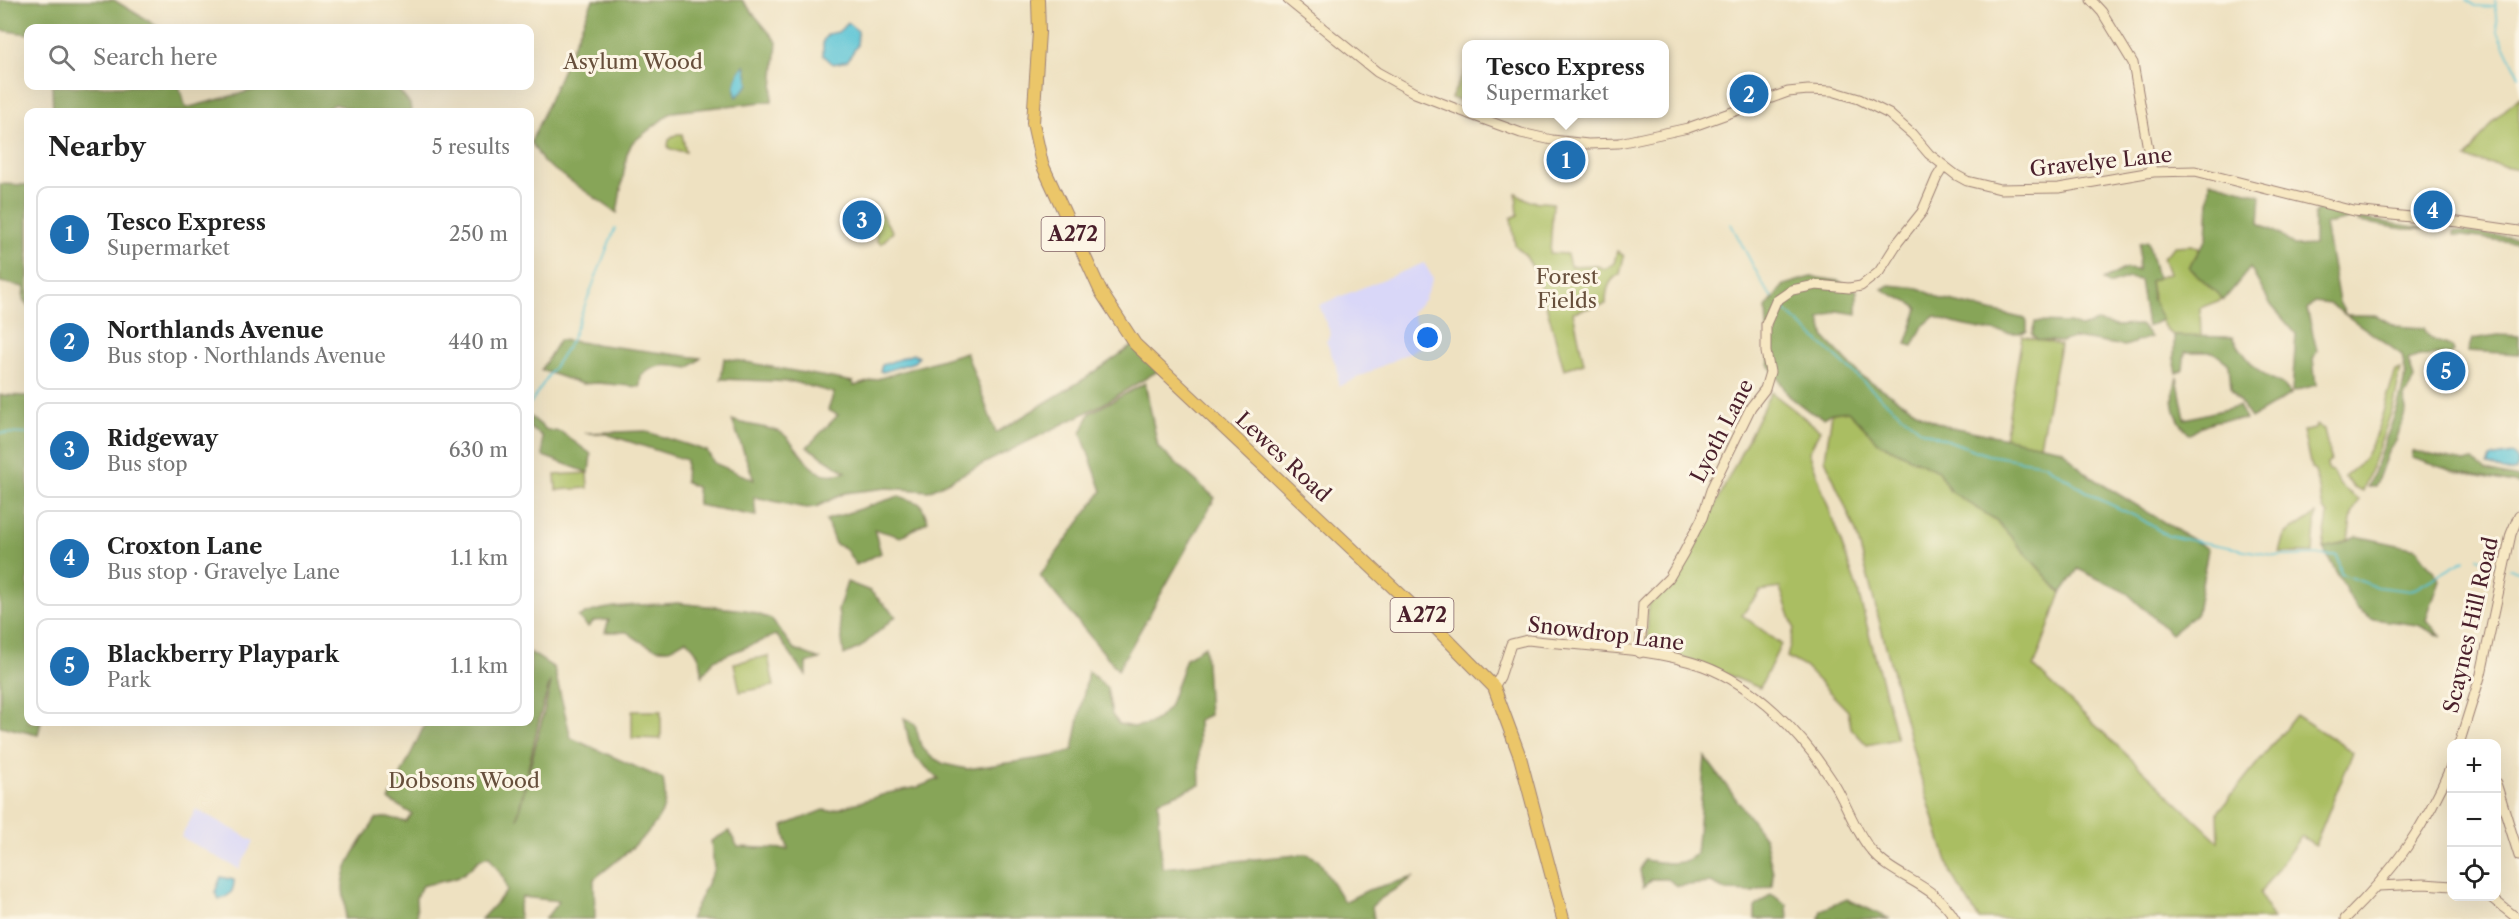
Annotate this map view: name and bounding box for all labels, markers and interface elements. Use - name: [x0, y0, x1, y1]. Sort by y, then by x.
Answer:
- search box: [24, 24, 534, 90]
- popup: [1462, 40, 1669, 118]
- icon: search: [45, 41, 78, 74]
- text: Search here: [93, 44, 218, 71]
- park label: Asylum Wood: [562, 49, 703, 74]
- text: Tesco Express: [1486, 54, 1645, 81]
- pin: 2: [1730, 72, 1768, 116]
- text: Supermarket: [1486, 81, 1609, 105]
- text: Nearby: [48, 131, 146, 163]
- text: 5 results: [432, 135, 510, 159]
- pin: 1: [1546, 138, 1586, 182]
- street label: Gravelye Lane: [2029, 142, 2173, 181]
- pin: 4: [2414, 188, 2452, 232]
- pin: 3: [842, 198, 882, 242]
- text: Tesco Express: [107, 209, 266, 236]
- road number: A272: [1042, 217, 1104, 251]
- text: 1: [65, 222, 74, 246]
- text: 250 m: [449, 222, 508, 246]
- text: Supermarket: [107, 236, 230, 260]
- park label: Forest Fields: [1536, 264, 1599, 313]
- text: Northlands Avenue: [107, 317, 324, 344]
- your location: [1413, 323, 1442, 352]
- text: 2: [64, 330, 75, 354]
- text: 440 m: [448, 330, 508, 354]
- text: Bus stop · Northlands Avenue: [107, 344, 386, 368]
- pin: 5: [2426, 348, 2466, 394]
- street label: Lyoth Lane: [1685, 375, 1758, 487]
- street label: Lewes Road: [1231, 406, 1336, 507]
- text: Ridgeway: [107, 425, 218, 452]
- text: 3: [64, 438, 75, 462]
- text: 630 m: [449, 438, 508, 462]
- text: Bus stop: [107, 452, 188, 476]
- text: Croxton Lane: [107, 533, 262, 560]
- street label: Scaynes Hill Road: [2438, 534, 2503, 715]
- text: 4: [64, 546, 75, 570]
- text: 1.1 km: [450, 546, 508, 570]
- text: Bus stop · Gravelye Lane: [107, 560, 340, 584]
- road number: A272: [1390, 598, 1454, 632]
- street label: Snowdrop Lane: [1526, 612, 1686, 655]
- text: Blackberry Playpark: [107, 641, 339, 668]
- text: 5: [64, 654, 75, 678]
- text: 1.1 km: [450, 654, 508, 678]
- text: Park: [107, 668, 150, 692]
- map controls: [2447, 739, 2501, 901]
- button: +: [2447, 739, 2501, 793]
- park label: Dobsons Wood: [388, 768, 540, 793]
- button: −: [2447, 793, 2501, 847]
- button: locate: [2447, 847, 2501, 901]

